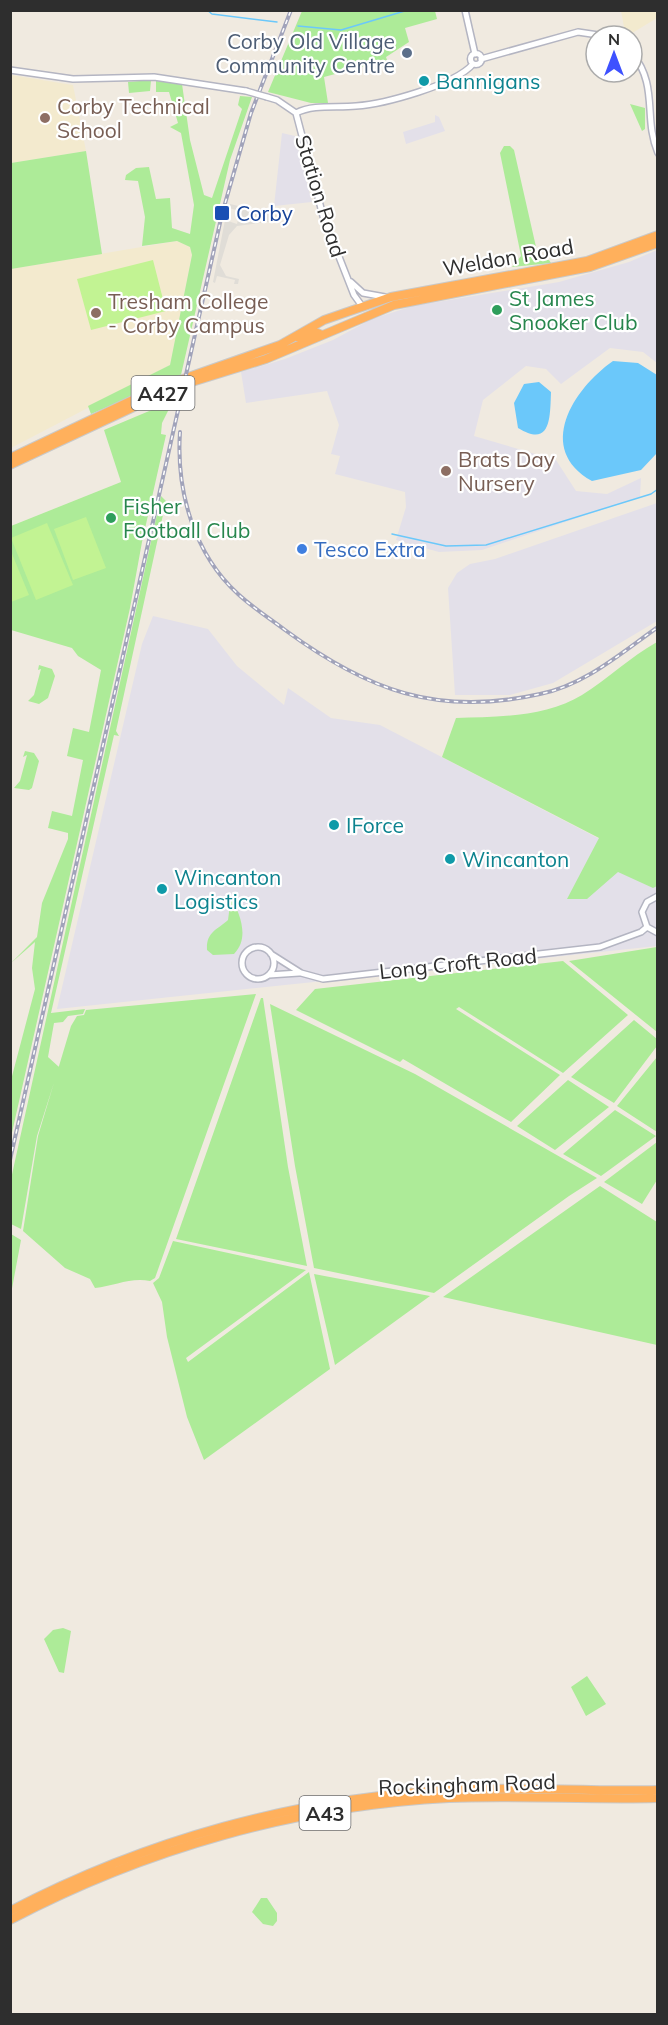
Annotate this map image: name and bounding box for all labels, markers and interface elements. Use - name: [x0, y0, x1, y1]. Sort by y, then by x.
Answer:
- north arrow: [584, 24, 644, 84]
- place label: Corby Old Village Community Centre: [215, 28, 395, 78]
- text: N: [608, 29, 620, 49]
- marker: Corby Old Village Community Centre: [400, 46, 414, 60]
- place label: Bannigans: [436, 68, 540, 94]
- marker: Bannigans: [417, 74, 431, 88]
- place label: Corby Technical School: [57, 93, 210, 143]
- marker: Corby Technical School: [38, 111, 52, 125]
- street label: Station Road: [290, 132, 352, 260]
- place label: Corby: [236, 200, 293, 226]
- marker: Corby: [213, 204, 231, 222]
- street label: Weldon Road: [441, 233, 575, 281]
- place label: St James Snooker Club: [509, 285, 638, 335]
- place label: Tresham College - Corby Campus: [108, 288, 268, 338]
- marker: St James Snooker Club: [490, 303, 504, 317]
- marker: Tresham College - Corby Campus: [89, 306, 103, 320]
- road number: A427: [132, 376, 195, 410]
- place label: Brats Day Nursery: [458, 446, 555, 496]
- marker: Brats Day Nursery: [439, 464, 453, 478]
- place label: Fisher Football Club: [123, 493, 250, 543]
- marker: Fisher Football Club: [104, 511, 118, 525]
- place label: Tesco Extra: [314, 536, 426, 562]
- marker: Tesco Extra: [295, 542, 309, 556]
- place label: IForce: [346, 812, 404, 838]
- marker: IForce: [327, 818, 341, 832]
- place label: Wincanton: [462, 846, 569, 872]
- marker: Wincanton: [443, 852, 457, 866]
- place label: Wincanton Logistics: [174, 864, 281, 914]
- marker: Wincanton Logistics: [155, 882, 169, 896]
- street label: Long Croft Road: [378, 942, 538, 984]
- street label: Rockingham Road: [378, 1768, 556, 1800]
- road number: A43: [300, 1796, 350, 1830]

